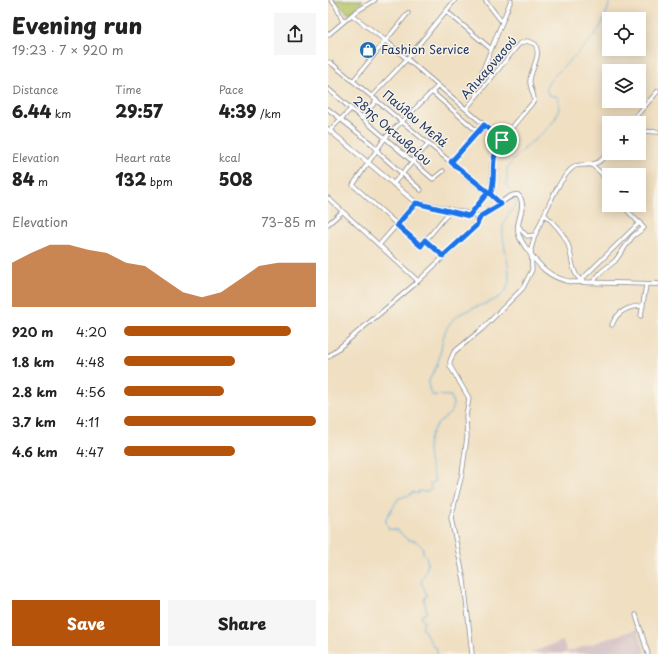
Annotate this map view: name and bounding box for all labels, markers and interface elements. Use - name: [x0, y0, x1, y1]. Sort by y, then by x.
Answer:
- text: Evening run: [12, 8, 142, 41]
- map controls: [602, 12, 646, 212]
- button: locate: [602, 12, 646, 56]
- button: share: [274, 13, 316, 55]
- street label: Αλικαρνασού: [456, 32, 521, 103]
- text: 19:23 · 7 × 920 m: [12, 40, 124, 59]
- shop icon: Fashion Service: [358, 40, 378, 60]
- place label: Fashion Service: [381, 40, 469, 58]
- button: layers: [602, 64, 646, 108]
- text: Distance: [12, 81, 58, 98]
- text: Time: [115, 81, 141, 98]
- text: Pace: [219, 81, 243, 98]
- street label: Παύλου Μελά: [379, 86, 452, 151]
- street label: 28ης Οκτωβρίου: [350, 91, 436, 169]
- text: 6.44: [12, 98, 51, 124]
- text: 29:57: [115, 98, 163, 124]
- text: 4:39: [219, 98, 256, 124]
- text: km: [51, 105, 71, 122]
- text: /km: [256, 105, 281, 122]
- button: +: [602, 116, 646, 160]
- pin: [485, 123, 519, 157]
- icon: arrive: [491, 129, 513, 151]
- text: Elevation: [12, 149, 59, 166]
- text: Heart rate: [115, 149, 171, 166]
- text: kcal: [219, 149, 241, 166]
- text: 84: [12, 166, 34, 192]
- text: 132: [115, 166, 146, 192]
- text: 508: [219, 166, 253, 192]
- button: −: [602, 168, 646, 212]
- text: m: [34, 173, 48, 190]
- text: bpm: [146, 173, 173, 190]
- text: Elevation: [12, 212, 68, 231]
- text: 73–85 m: [261, 212, 316, 231]
- text: 920 m: [12, 322, 53, 341]
- text: 4:20: [76, 322, 107, 341]
- text: 1.8 km: [12, 352, 54, 371]
- text: 4:48: [76, 352, 105, 371]
- text: 2.8 km: [12, 382, 57, 401]
- text: 4:56: [76, 382, 106, 401]
- text: 3.7 km: [12, 412, 56, 431]
- text: 4:11: [76, 412, 99, 431]
- text: 4.6 km: [12, 442, 58, 461]
- text: 4:47: [76, 442, 104, 461]
- button: Save: [12, 600, 160, 646]
- button: Share: [168, 600, 316, 646]

